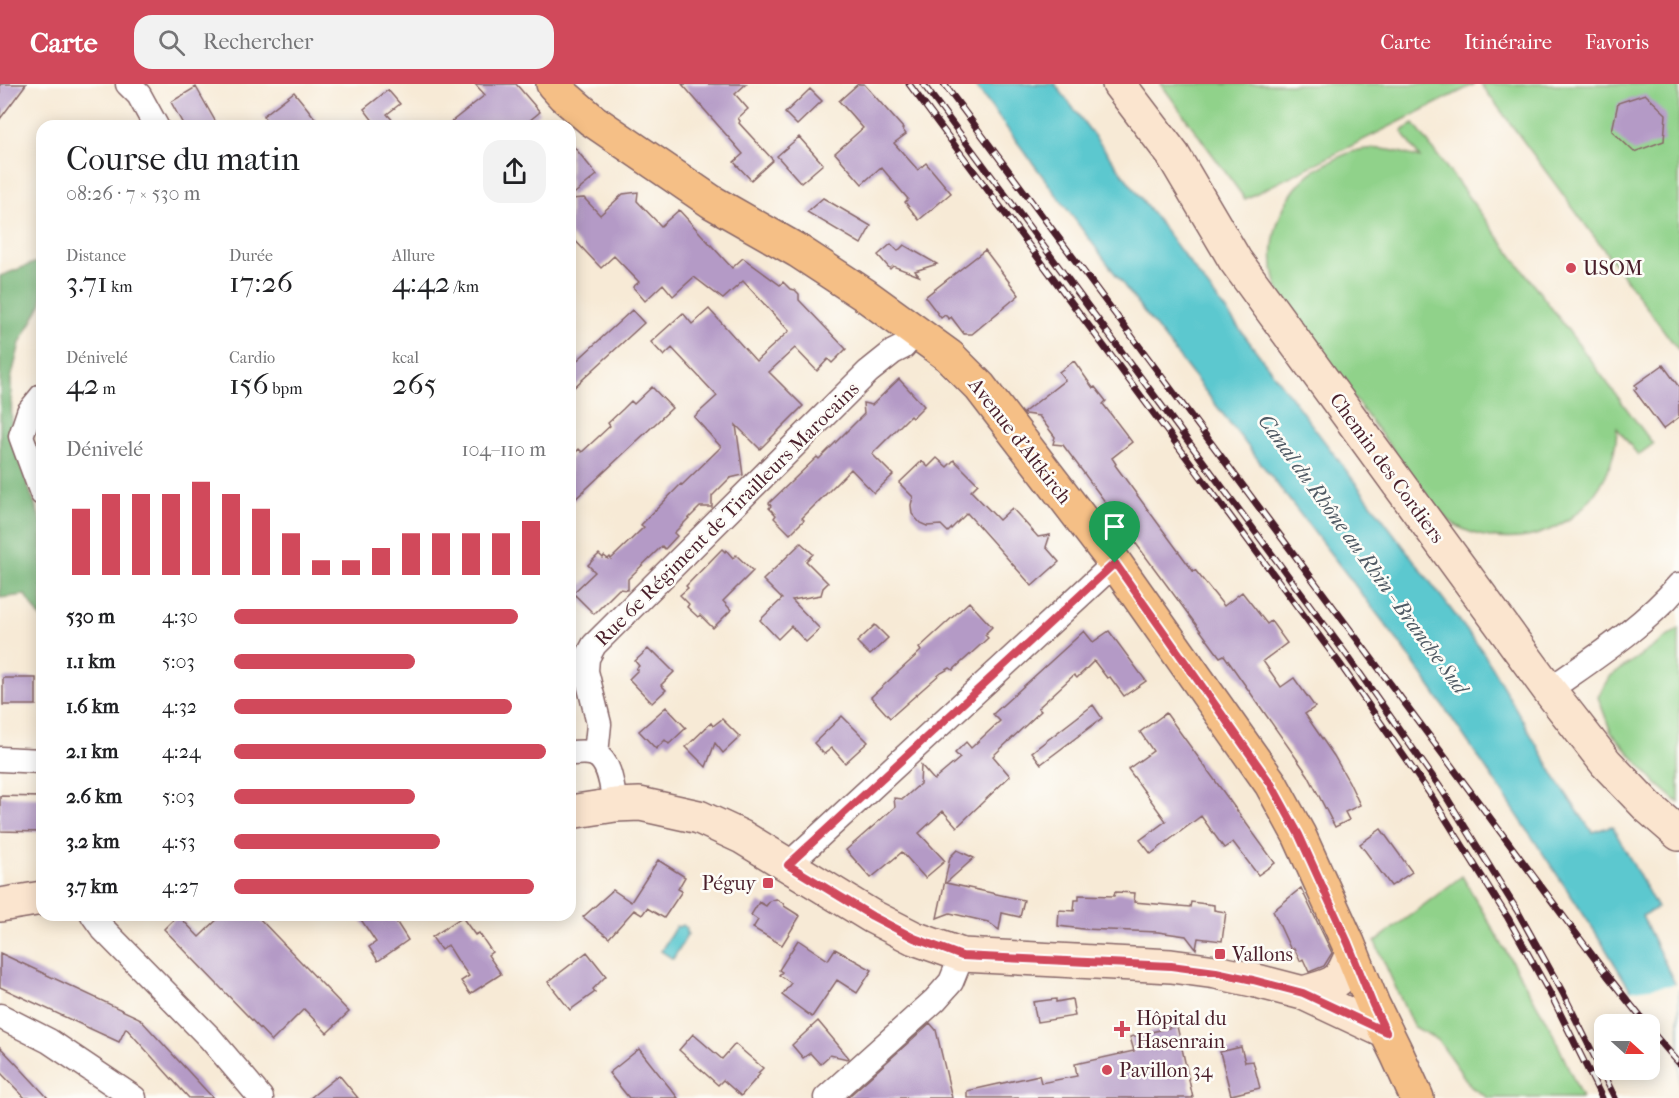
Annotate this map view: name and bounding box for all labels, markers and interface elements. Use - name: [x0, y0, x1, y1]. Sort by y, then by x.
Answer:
- search box: [134, 15, 554, 69]
- text: Carte: [30, 26, 98, 59]
- icon: search: [155, 26, 188, 59]
- text: Rechercher: [203, 29, 313, 55]
- text: Carte: [1380, 30, 1431, 54]
- text: Itinéraire: [1464, 30, 1552, 54]
- text: Favoris: [1585, 30, 1649, 54]
- text: Course du matin: [66, 140, 300, 179]
- button: share: [483, 140, 546, 203]
- text: 08:26 · 7 × 530 m: [66, 182, 200, 205]
- text: Distance: [66, 246, 126, 265]
- text: Durée: [229, 246, 273, 265]
- text: Allure: [392, 246, 435, 265]
- place label: USOM: [1583, 257, 1643, 280]
- marker: USOM: [1564, 261, 1578, 275]
- text: 3.71: [66, 265, 108, 300]
- text: 17:26: [229, 265, 293, 300]
- text: 4:42: [392, 265, 450, 300]
- text: km: [108, 277, 133, 296]
- text: /km: [450, 277, 479, 296]
- text: Dénivelé: [66, 348, 128, 367]
- text: Cardio: [229, 348, 275, 367]
- text: kcal: [392, 348, 419, 367]
- text: 42: [66, 367, 99, 402]
- text: 156: [229, 367, 269, 402]
- text: 265: [392, 367, 437, 402]
- street label: Avenue d'Altkirch: [963, 373, 1077, 509]
- street label: Rue 6e Régiment de Tirailleurs Marocains: [590, 377, 864, 651]
- text: m: [99, 379, 116, 398]
- text: bpm: [269, 379, 303, 398]
- street label: Chemin des Cordiers: [1325, 389, 1449, 547]
- water label: Canal du Rhône au Rhin - Branche Sud: [1253, 409, 1474, 701]
- text: Dénivelé: [66, 438, 143, 461]
- text: 104–110 m: [462, 438, 546, 461]
- pin: [1089, 501, 1140, 563]
- icon: arrive: [1098, 510, 1131, 543]
- text: 530 m: [66, 605, 115, 628]
- text: 4:30: [162, 605, 198, 628]
- text: 1.1 km: [66, 650, 115, 673]
- text: 5:03: [162, 650, 195, 673]
- text: 1.6 km: [66, 695, 119, 718]
- text: 4:32: [162, 695, 197, 718]
- text: 2.1 km: [66, 740, 119, 763]
- text: 4:24: [162, 740, 201, 763]
- text: 2.6 km: [66, 785, 122, 808]
- text: 5:03: [162, 785, 195, 808]
- text: 3.2 km: [66, 830, 120, 853]
- text: 4:53: [162, 830, 196, 853]
- place label: Péguy: [702, 872, 757, 895]
- text: 3.7 km: [66, 875, 118, 898]
- text: 4:27: [162, 875, 199, 898]
- marker: Péguy: [761, 876, 775, 890]
- place label: Vallons: [1231, 943, 1293, 966]
- marker: Vallons: [1213, 947, 1227, 961]
- place label: Hôpital du Hasenrain: [1136, 1007, 1227, 1053]
- north arrow: [1594, 1014, 1660, 1080]
- map controls: [1594, 1014, 1660, 1080]
- marker: Hôpital du Hasenrain: [1113, 1020, 1131, 1038]
- place label: Pavillon 34: [1119, 1059, 1214, 1082]
- marker: Pavillon 34: [1100, 1063, 1114, 1077]

